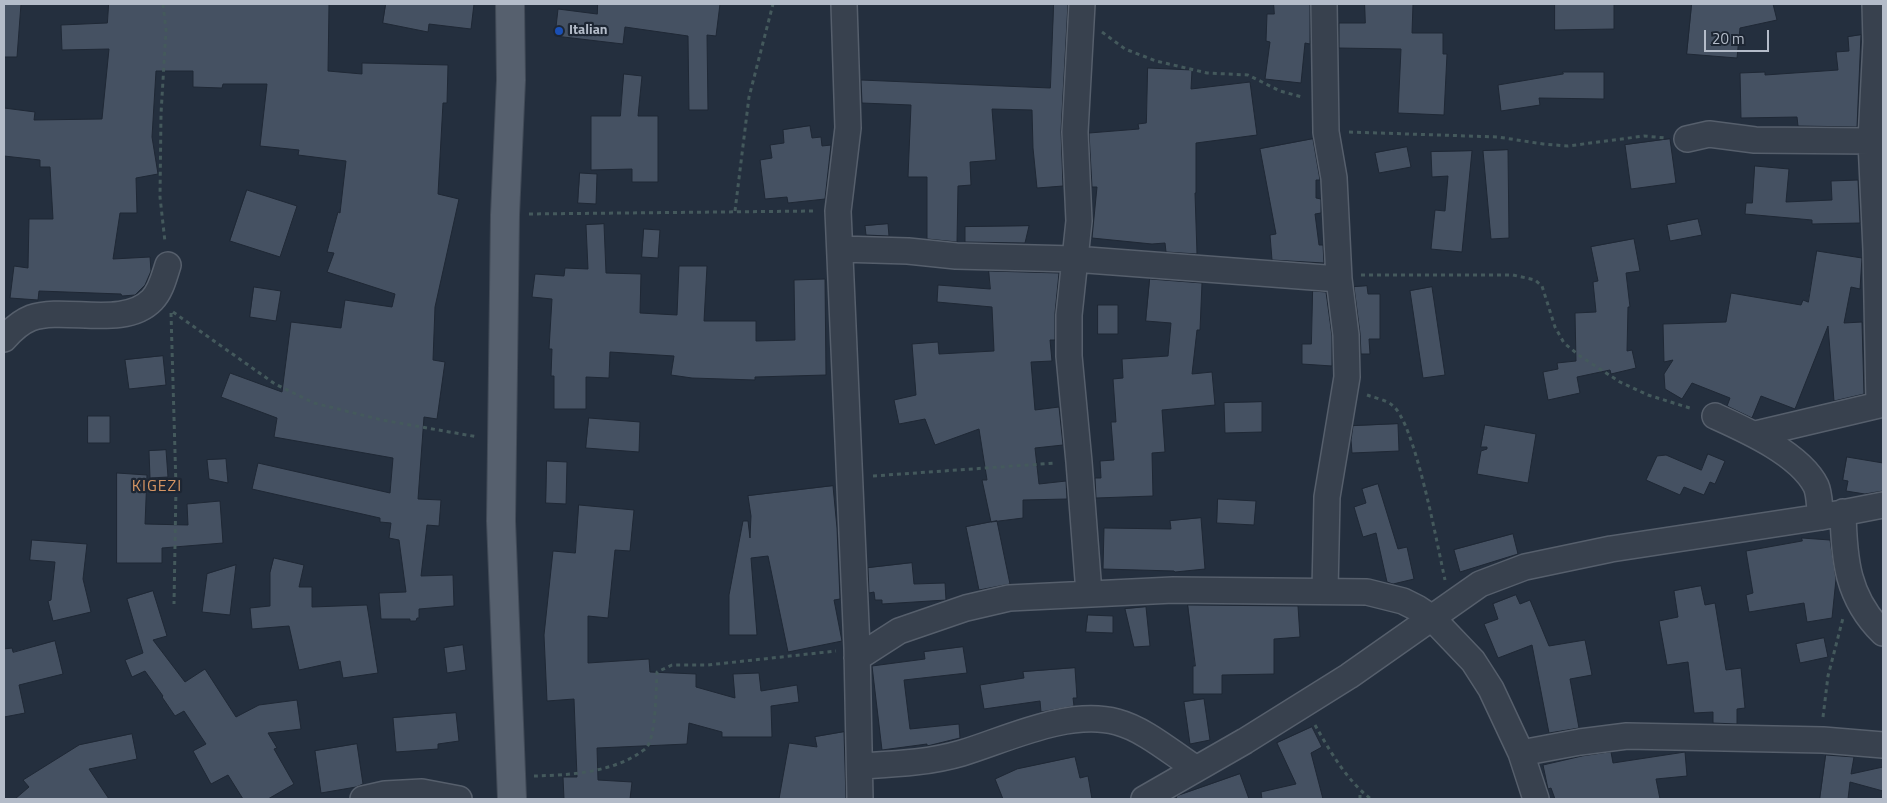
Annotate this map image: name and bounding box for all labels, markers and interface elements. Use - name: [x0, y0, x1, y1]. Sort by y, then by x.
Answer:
- scale bar: [1707, 20, 1772, 52]
- place label: Italian: [569, 23, 608, 39]
- marker: Italian: [553, 25, 565, 37]
- text: 20 m: [1712, 27, 1745, 50]
- district label: KIGEZI: [131, 477, 183, 497]

